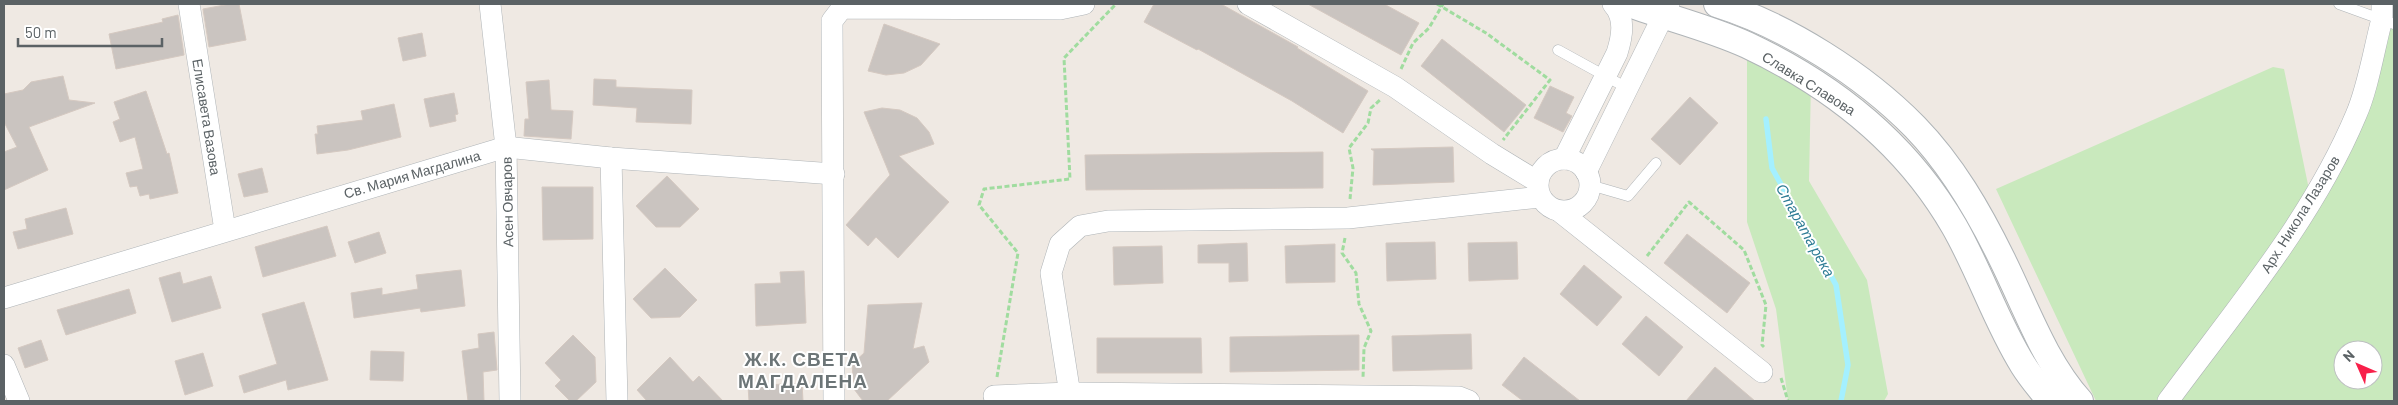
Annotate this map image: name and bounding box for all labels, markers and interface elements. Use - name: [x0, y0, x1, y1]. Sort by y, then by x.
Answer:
- scale bar: [18, 15, 161, 47]
- text: 50 m: [25, 23, 57, 41]
- street label: Славка Славова: [1759, 48, 1859, 119]
- street label: Елисавета Вазова: [189, 58, 225, 177]
- street label: Св. Мария Магдалина: [342, 146, 482, 202]
- street label: Арх. Никола Лазаров: [2257, 152, 2343, 276]
- street label: Асен Овчаров: [498, 157, 516, 247]
- water label: Старата река: [1773, 180, 1839, 280]
- north arrow: [2333, 340, 2383, 390]
- text: N: [2339, 346, 2358, 365]
- district label: Ж.К. СВЕТА МАГДАЛЕНА: [738, 347, 868, 392]

